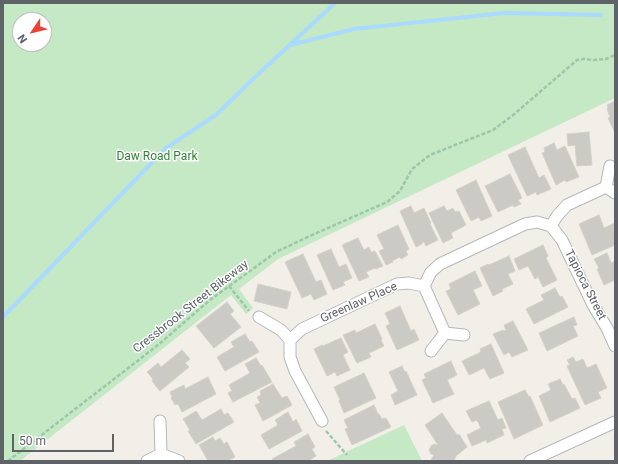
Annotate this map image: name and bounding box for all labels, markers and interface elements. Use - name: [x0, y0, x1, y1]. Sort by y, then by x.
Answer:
- north arrow: [12, 12, 52, 52]
- text: N: [15, 32, 30, 46]
- park label: Daw Road Park: [116, 150, 198, 164]
- street label: Tapioca Street: [561, 247, 609, 323]
- street label: Cressbrook Street Bikeway: [130, 257, 252, 357]
- street label: Greenlaw Place: [318, 280, 400, 326]
- scale bar: [14, 426, 116, 452]
- text: 50 m: [19, 434, 46, 448]

